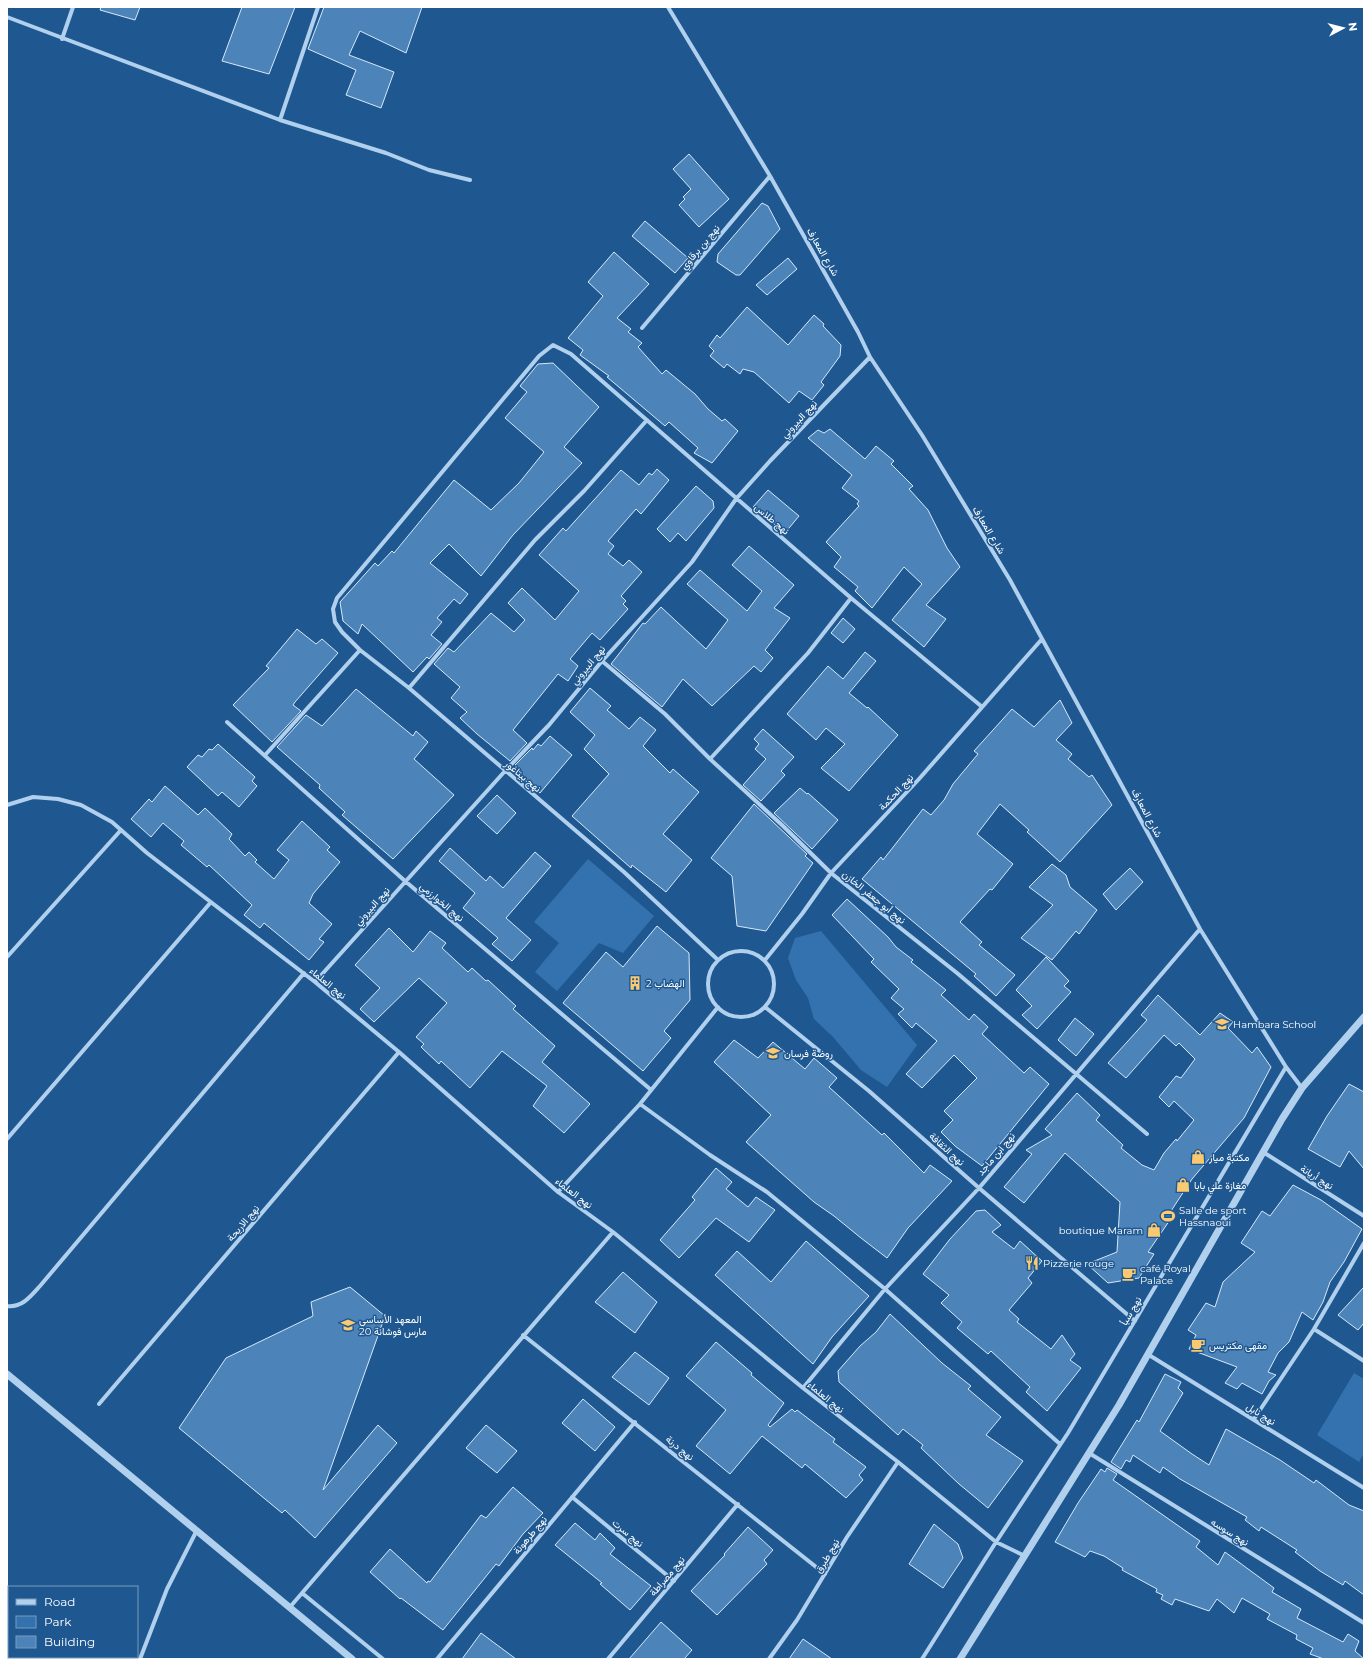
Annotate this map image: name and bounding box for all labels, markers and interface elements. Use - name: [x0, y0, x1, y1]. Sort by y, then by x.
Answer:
- north arrow: [1323, 8, 1363, 48]
- text: N: [1345, 22, 1360, 32]
- street label: نهج بن برقاوي: [677, 222, 724, 274]
- street label: شارع المعارف: [804, 226, 842, 278]
- street label: نهج البيروني: [778, 397, 822, 442]
- street label: نهج طلاس: [752, 501, 792, 537]
- street label: شارع المعارف: [970, 504, 1008, 556]
- street label: نهج البيروني: [568, 643, 610, 689]
- street label: نهج بيتاغور: [501, 756, 544, 795]
- street label: نهج الحكمة: [876, 771, 916, 813]
- street label: شارع المعارف: [1129, 786, 1165, 840]
- street label: نهج أبو جعفر الخازن: [840, 867, 909, 927]
- street label: نهج الخوارزمي: [416, 880, 467, 926]
- street label: نهج البيروني: [351, 884, 394, 929]
- street label: نهج العلماء: [307, 964, 349, 1002]
- building icon: الهضاب 2: [627, 975, 643, 991]
- place label: الهضاب 2: [646, 977, 684, 990]
- school or university icon: Hambara School: [1214, 1016, 1230, 1032]
- place label: Hambara School: [1233, 1018, 1316, 1031]
- school or university icon: روضة فرسان: [765, 1045, 781, 1061]
- place label: روضة فرسان: [784, 1047, 833, 1060]
- street label: نهج الثقافة: [926, 1130, 968, 1169]
- street label: نهج ابن ماجد: [974, 1130, 1018, 1178]
- shop icon: مكتبة ميار: [1190, 1149, 1206, 1165]
- place label: مكتبة ميار: [1208, 1151, 1249, 1164]
- street label: نهج أريانة: [1298, 1162, 1336, 1192]
- street label: نهج العلماء: [553, 1175, 596, 1211]
- shop icon: مغازة علي بابا: [1175, 1177, 1191, 1193]
- place label: مغازة علي بابا: [1194, 1179, 1246, 1194]
- street label: نهج الاريحة: [224, 1202, 262, 1244]
- place label: Salle de sport Hassnaoui: [1179, 1204, 1247, 1229]
- sports icon: Salle de sport Hassnaoui: [1160, 1208, 1176, 1224]
- shop icon: boutique Maram: [1146, 1222, 1162, 1238]
- place label: boutique Maram: [1059, 1224, 1143, 1237]
- restaurant icon: Pizzerie rouge: [1024, 1255, 1040, 1271]
- place label: Pizzerie rouge: [1043, 1257, 1114, 1270]
- place label: café Royal Palace: [1140, 1262, 1191, 1287]
- cafe icon: café Royal Palace: [1121, 1266, 1137, 1282]
- street label: نهج سبأ: [1117, 1294, 1145, 1328]
- place label: المعهد الأساسي 20 مارس فوشانة: [359, 1313, 427, 1338]
- school or university icon: المعهد الأساسي 20 مارس فوشانة: [340, 1317, 356, 1333]
- cafe icon: مقهى مكتريس: [1190, 1337, 1206, 1353]
- place label: مقهى مكتريس: [1209, 1339, 1267, 1352]
- street label: نهج العلماء: [805, 1378, 847, 1416]
- street label: نهج نابل: [1244, 1400, 1278, 1428]
- street label: نهج درنة: [663, 1433, 697, 1463]
- street label: نهج طرهونة: [510, 1513, 550, 1557]
- street label: نهج سوسه: [1208, 1515, 1252, 1549]
- street label: نهج سرت: [610, 1516, 646, 1550]
- street label: نهج طبرق: [812, 1536, 842, 1576]
- street label: نهج مصراطة: [646, 1553, 688, 1599]
- legend: [8, 1586, 138, 1658]
- text: Road: [44, 1594, 75, 1609]
- text: Park: [44, 1614, 72, 1629]
- text: Building: [44, 1634, 95, 1649]

